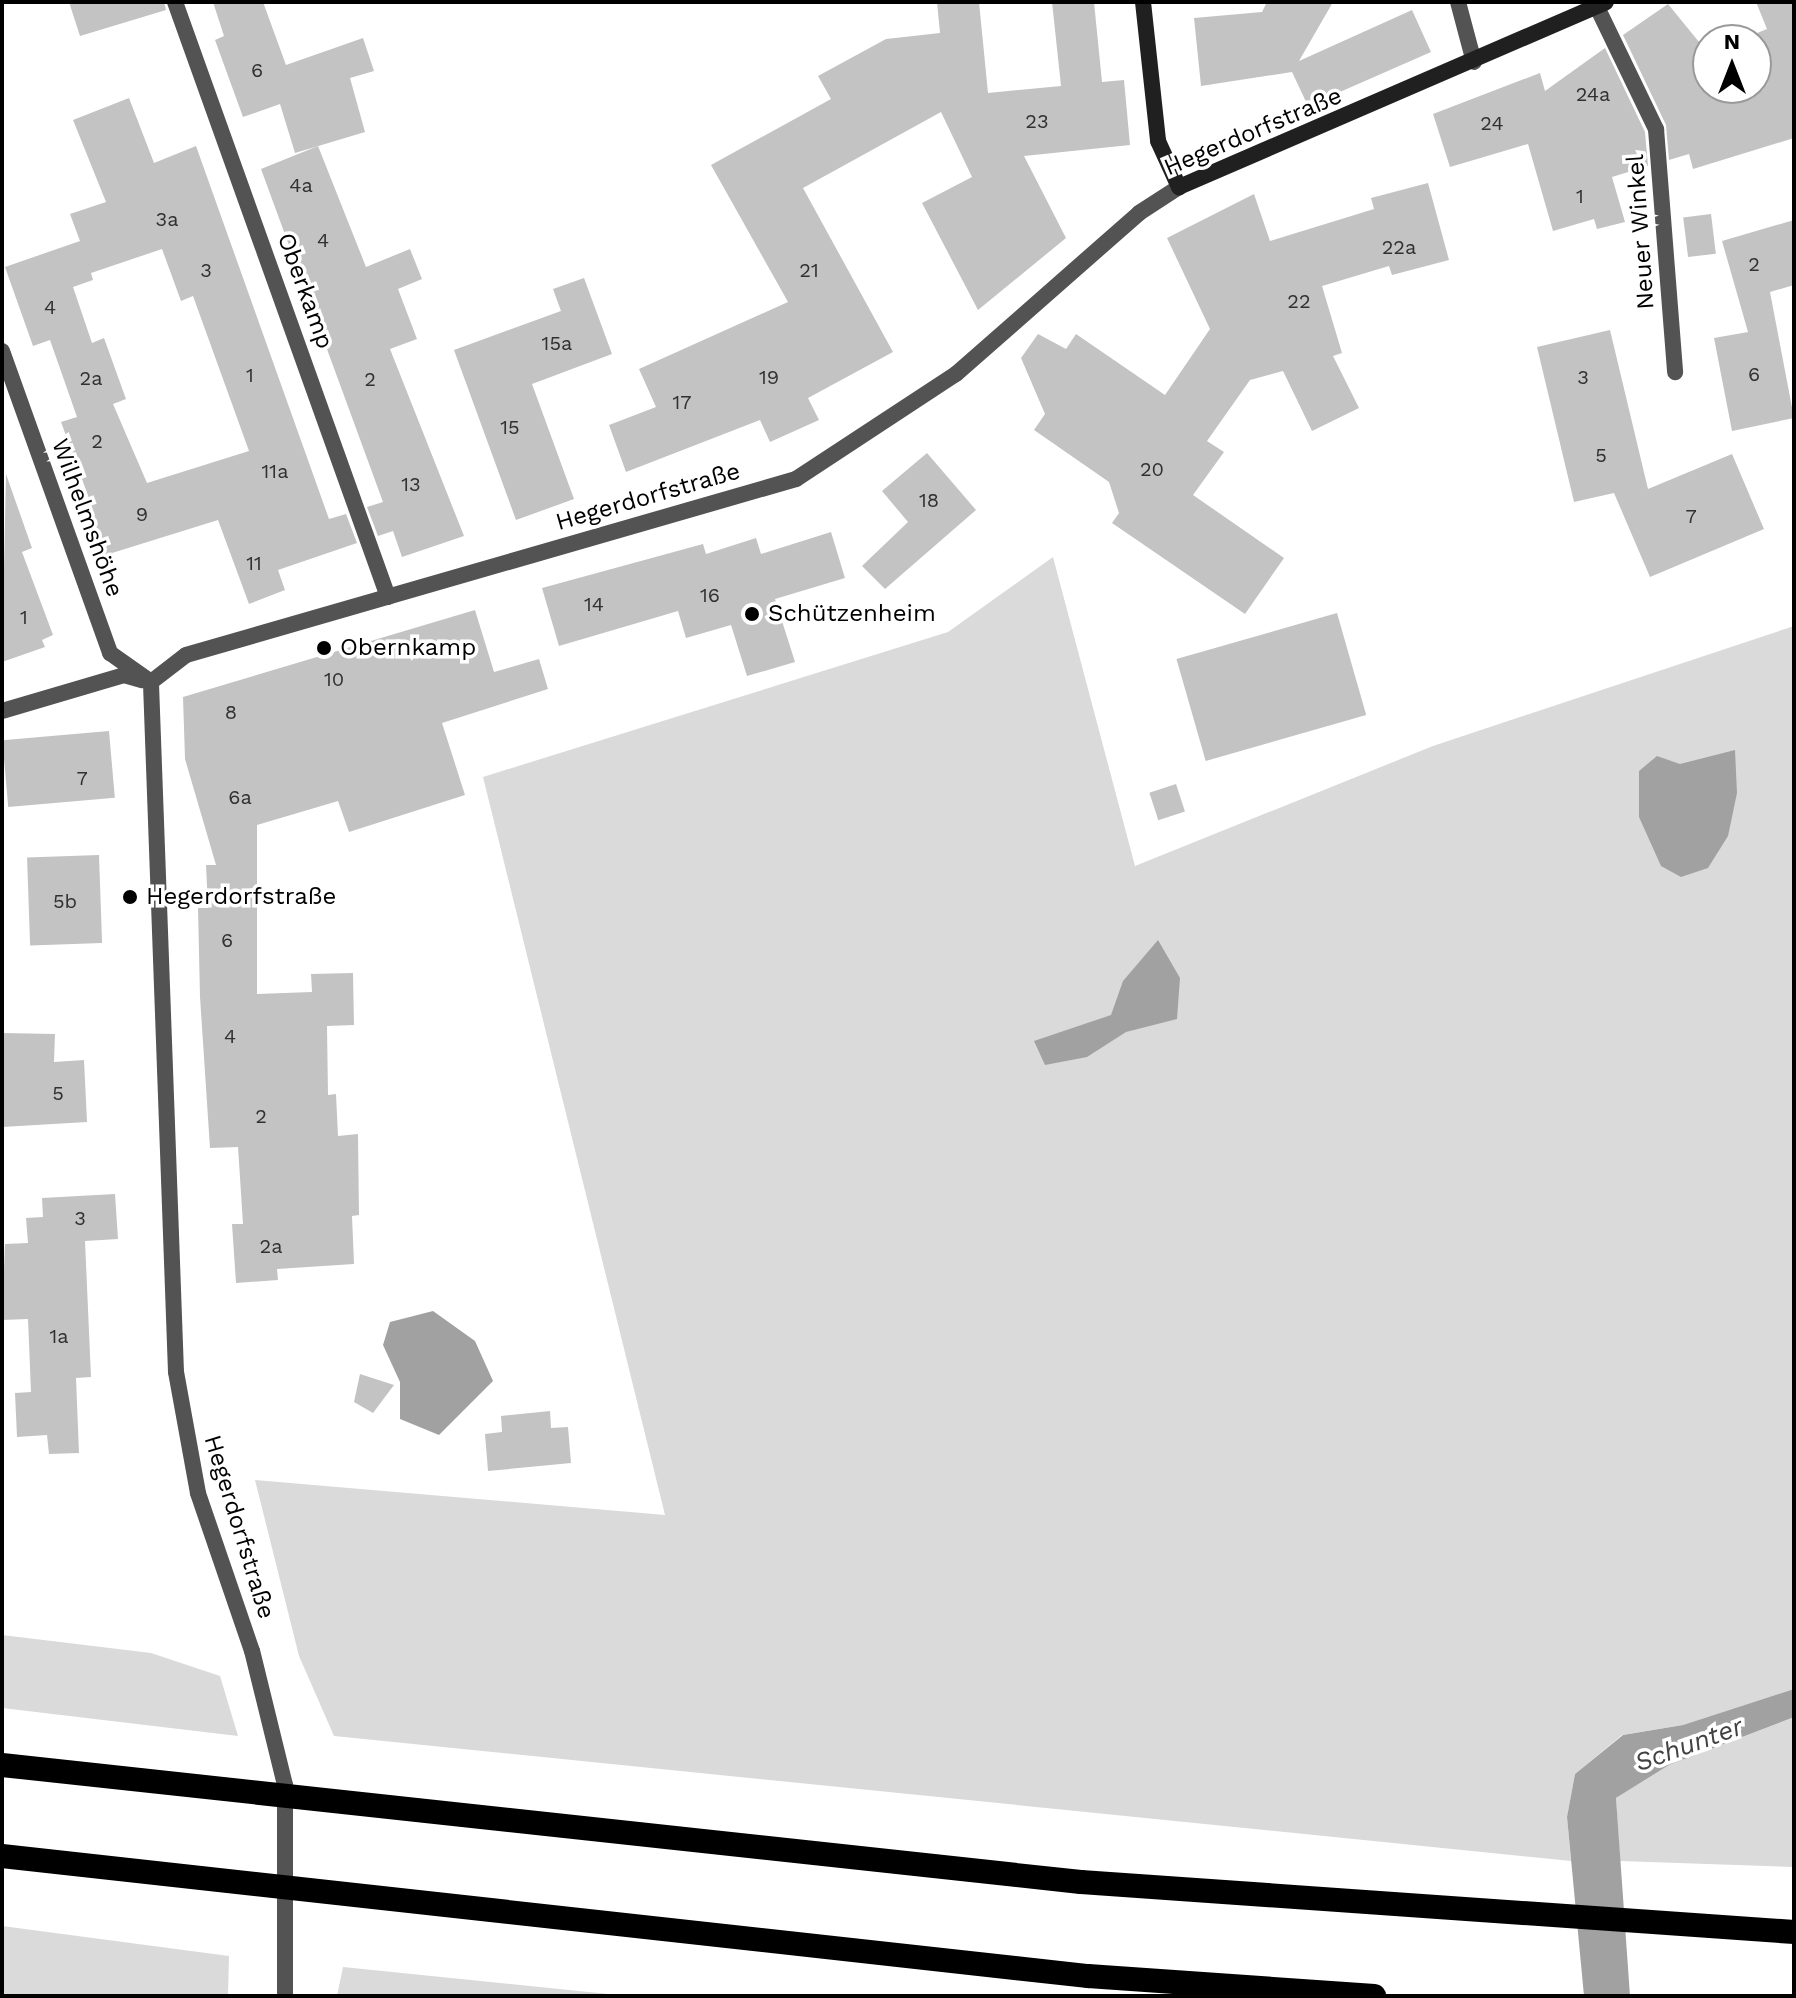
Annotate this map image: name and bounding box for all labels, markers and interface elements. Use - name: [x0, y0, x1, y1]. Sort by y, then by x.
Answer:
- north arrow: [1692, 24, 1772, 104]
- text: N: [1724, 29, 1740, 54]
- house number: 6: [251, 58, 263, 82]
- street label: Hegerdorfstraße: [1160, 82, 1346, 182]
- house number: 24a: [1576, 82, 1610, 106]
- house number: 23: [1025, 109, 1049, 133]
- house number: 24: [1480, 111, 1504, 135]
- street label: Neuer Winkel: [1621, 153, 1661, 311]
- house number: 4a: [289, 173, 313, 197]
- house number: 1: [1576, 184, 1584, 208]
- house number: 3a: [156, 207, 178, 231]
- house number: 4: [317, 228, 329, 252]
- street label: Oberkamp: [271, 229, 339, 353]
- house number: 22a: [1382, 235, 1416, 259]
- house number: 2: [1748, 252, 1760, 276]
- house number: 3: [200, 258, 212, 282]
- house number: 21: [799, 258, 819, 282]
- house number: 22: [1287, 289, 1311, 313]
- house number: 4: [44, 295, 56, 319]
- house number: 15a: [542, 331, 572, 355]
- house number: 6: [1748, 362, 1760, 386]
- house number: 1: [246, 363, 254, 387]
- house number: 19: [759, 365, 779, 389]
- house number: 3: [1577, 365, 1589, 389]
- house number: 2a: [80, 366, 102, 390]
- house number: 2: [364, 367, 376, 391]
- house number: 17: [672, 390, 692, 414]
- house number: 15: [500, 415, 520, 439]
- house number: 2: [91, 429, 103, 453]
- street label: Wilhelmshöhe: [45, 435, 129, 601]
- house number: 5: [1595, 443, 1607, 467]
- street label: Hegerdorfstraße: [553, 457, 743, 537]
- house number: 20: [1140, 457, 1164, 481]
- house number: 11a: [262, 459, 288, 483]
- house number: 13: [401, 472, 421, 496]
- house number: 18: [919, 488, 939, 512]
- house number: 9: [136, 502, 148, 526]
- house number: 7: [1685, 504, 1697, 528]
- house number: 11: [246, 551, 262, 575]
- house number: 16: [700, 583, 720, 607]
- house number: 14: [584, 592, 604, 616]
- place label: Schützenheim: [768, 600, 936, 628]
- house number: 1: [20, 605, 28, 629]
- marker: Schützenheim: [743, 605, 761, 623]
- place label: Obernkamp: [340, 634, 476, 662]
- marker: Obernkamp: [315, 639, 333, 657]
- house number: 10: [324, 667, 344, 691]
- house number: 8: [225, 700, 237, 724]
- house number: 7: [76, 766, 88, 790]
- house number: 6a: [228, 785, 252, 809]
- place label: Hegerdorfstraße: [146, 883, 336, 911]
- marker: Hegerdorfstraße: [121, 888, 139, 906]
- house number: 5b: [53, 889, 77, 913]
- house number: 6: [221, 928, 233, 952]
- house number: 4: [224, 1024, 236, 1048]
- house number: 5: [52, 1081, 64, 1105]
- house number: 2: [255, 1104, 267, 1128]
- house number: 3: [74, 1206, 86, 1230]
- house number: 2a: [260, 1234, 282, 1258]
- house number: 1a: [49, 1324, 69, 1348]
- street label: Hegerdorfstraße: [197, 1432, 281, 1622]
- water label: Schunter: [1631, 1711, 1747, 1779]

